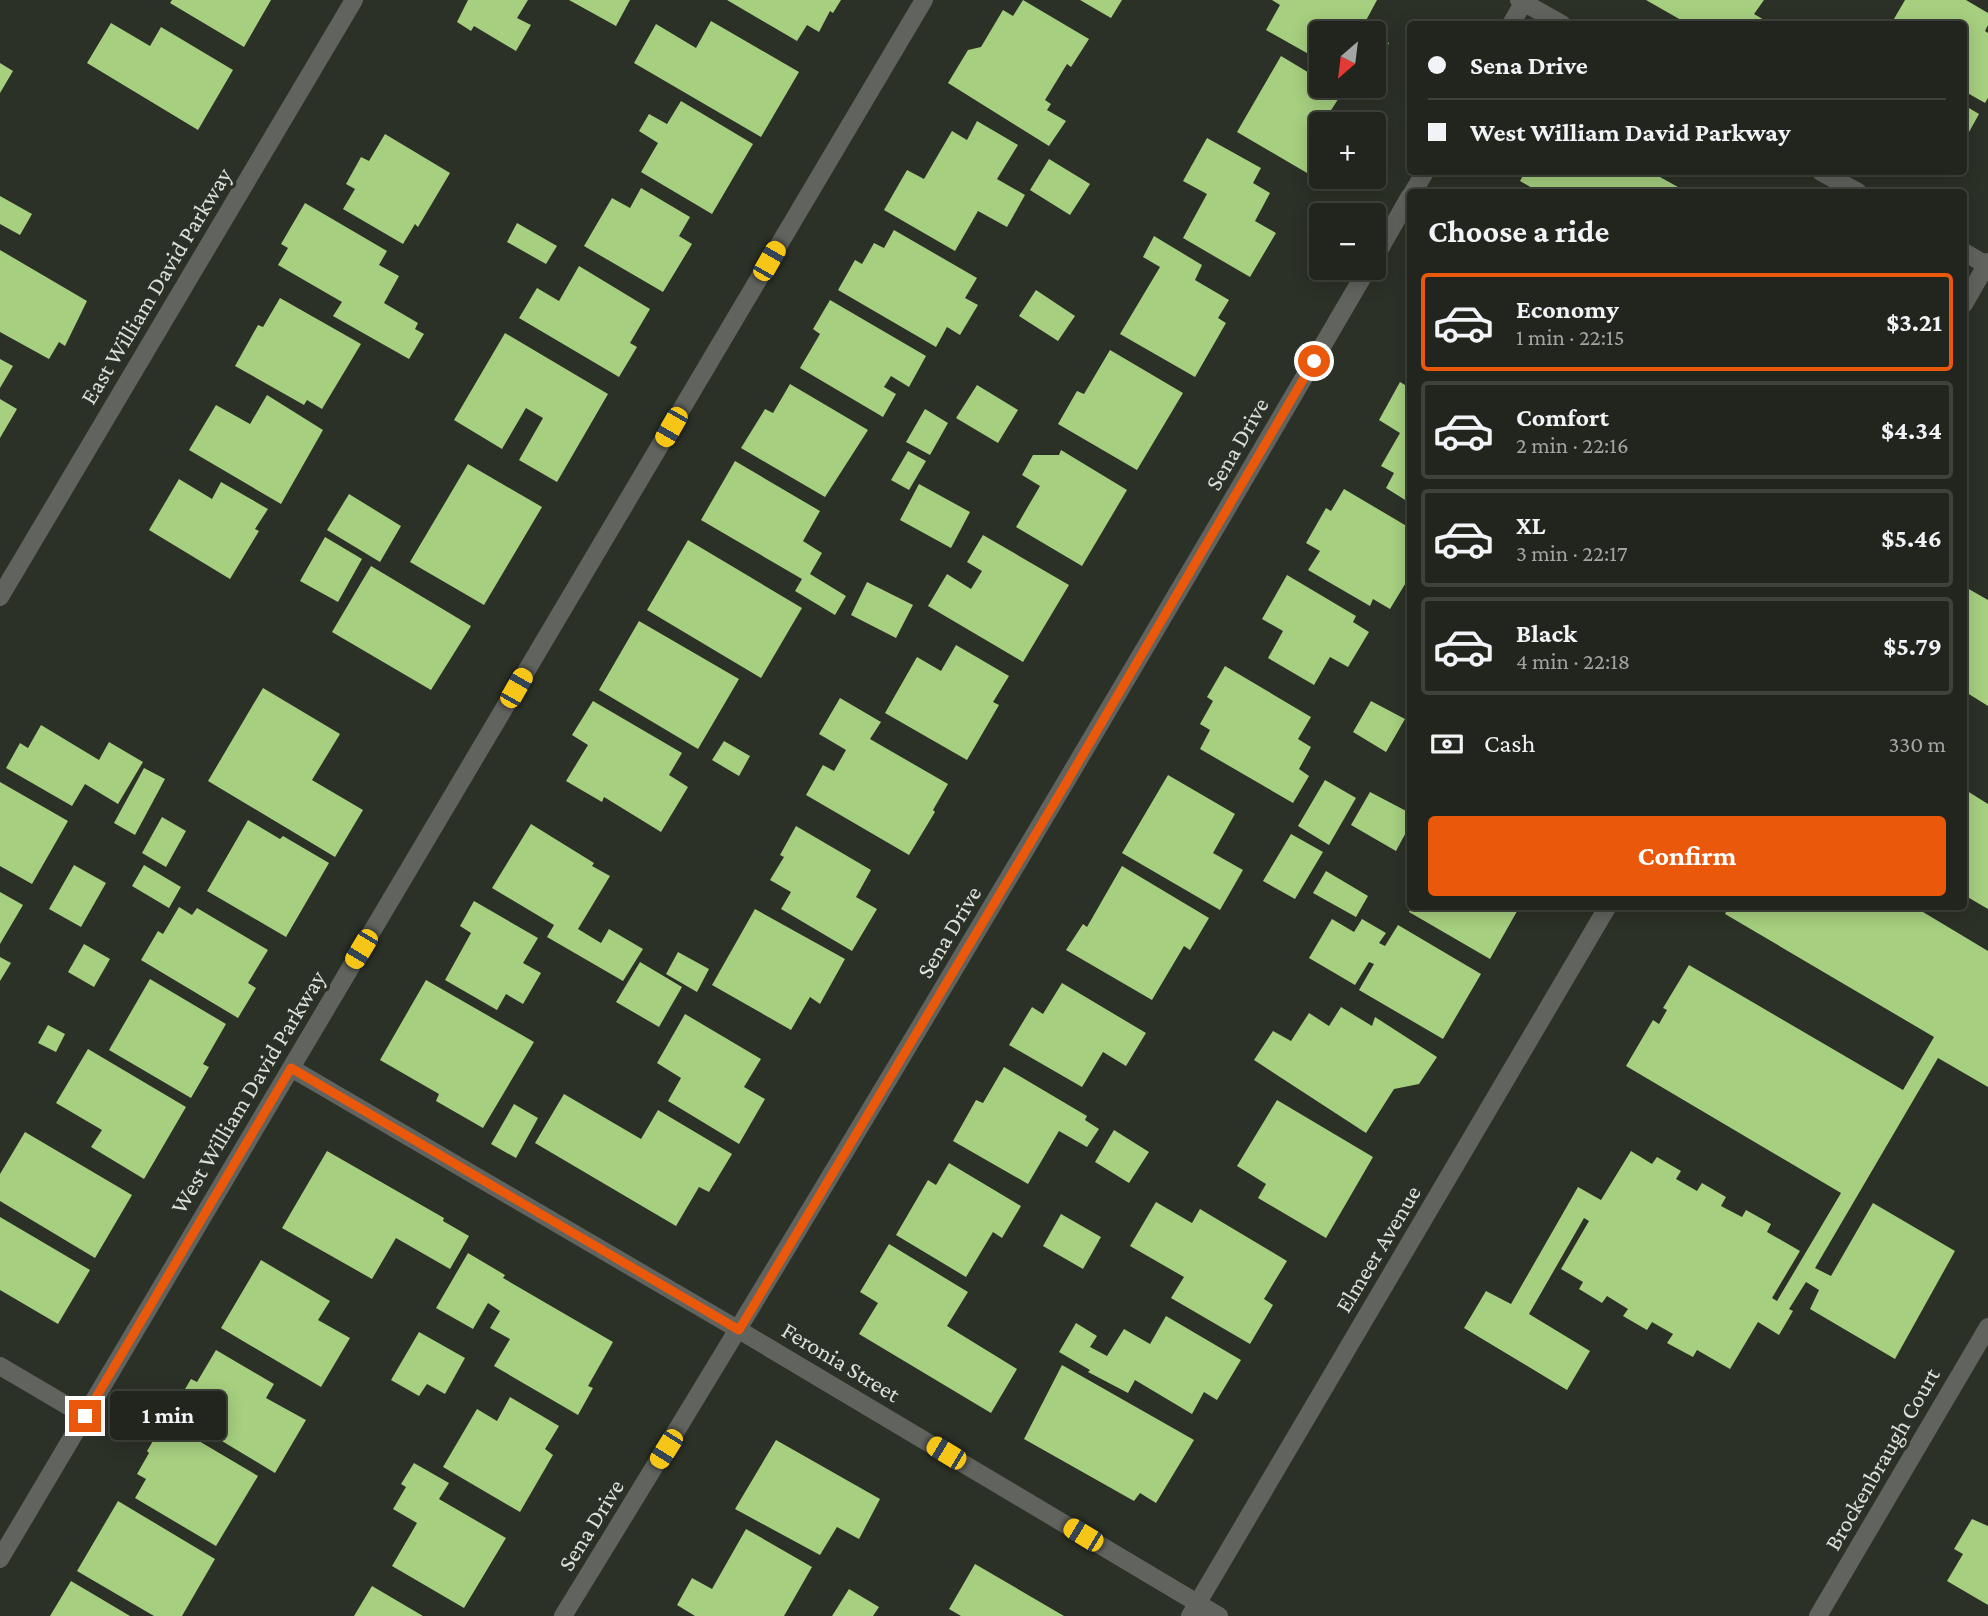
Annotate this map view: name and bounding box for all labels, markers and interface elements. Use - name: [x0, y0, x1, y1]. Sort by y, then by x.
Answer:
- north arrow: [1309, 21, 1386, 98]
- map controls: [1309, 21, 1386, 280]
- text: Sena Drive: [1470, 51, 1588, 80]
- button: +: [1309, 112, 1386, 189]
- text: West William David Parkway: [1470, 118, 1791, 147]
- street label: East William David Parkway: [74, 162, 237, 409]
- button: −: [1309, 203, 1386, 280]
- text: Choose a ride: [1428, 213, 1609, 249]
- car: [750, 238, 789, 284]
- icon: car: [1432, 291, 1495, 354]
- text: Economy: [1516, 295, 1619, 324]
- text: $3.21: [1886, 308, 1942, 337]
- text: 1 min · 22:15: [1516, 324, 1625, 350]
- route start: [1298, 345, 1330, 377]
- street label: Sena Drive: [1199, 393, 1274, 495]
- icon: car: [1432, 399, 1495, 462]
- text: Comfort: [1516, 403, 1609, 432]
- car: [652, 404, 691, 450]
- text: $4.34: [1881, 416, 1942, 445]
- text: 2 min · 22:16: [1516, 432, 1629, 458]
- icon: car: [1432, 507, 1495, 570]
- text: XL: [1516, 511, 1545, 540]
- text: $5.46: [1881, 524, 1942, 553]
- text: 3 min · 22:17: [1516, 540, 1628, 566]
- icon: car: [1432, 615, 1495, 678]
- text: Black: [1516, 619, 1577, 648]
- text: $5.79: [1883, 632, 1942, 661]
- text: 4 min · 22:18: [1516, 648, 1630, 674]
- car: [497, 665, 536, 711]
- icon: cash: [1428, 725, 1466, 763]
- text: Cash: [1484, 729, 1535, 758]
- text: 330 m: [1888, 731, 1946, 757]
- button: Confirm: [1428, 816, 1946, 896]
- street label: Sena Drive: [911, 881, 987, 983]
- car: [342, 926, 381, 972]
- street label: West William David Parkway: [164, 965, 331, 1218]
- street label: Elmeer Avenue: [1329, 1180, 1426, 1317]
- street label: Feronia Street: [777, 1316, 906, 1408]
- street label: Brockenbraugh Court: [1818, 1362, 1945, 1555]
- callout: 1 min: [110, 1392, 225, 1440]
- route end: [69, 1400, 101, 1432]
- text: 1 min: [142, 1402, 194, 1428]
- car: [646, 1426, 687, 1472]
- car: [923, 1433, 970, 1473]
- street label: Sena Drive: [552, 1474, 629, 1575]
- car: [1060, 1515, 1107, 1555]

